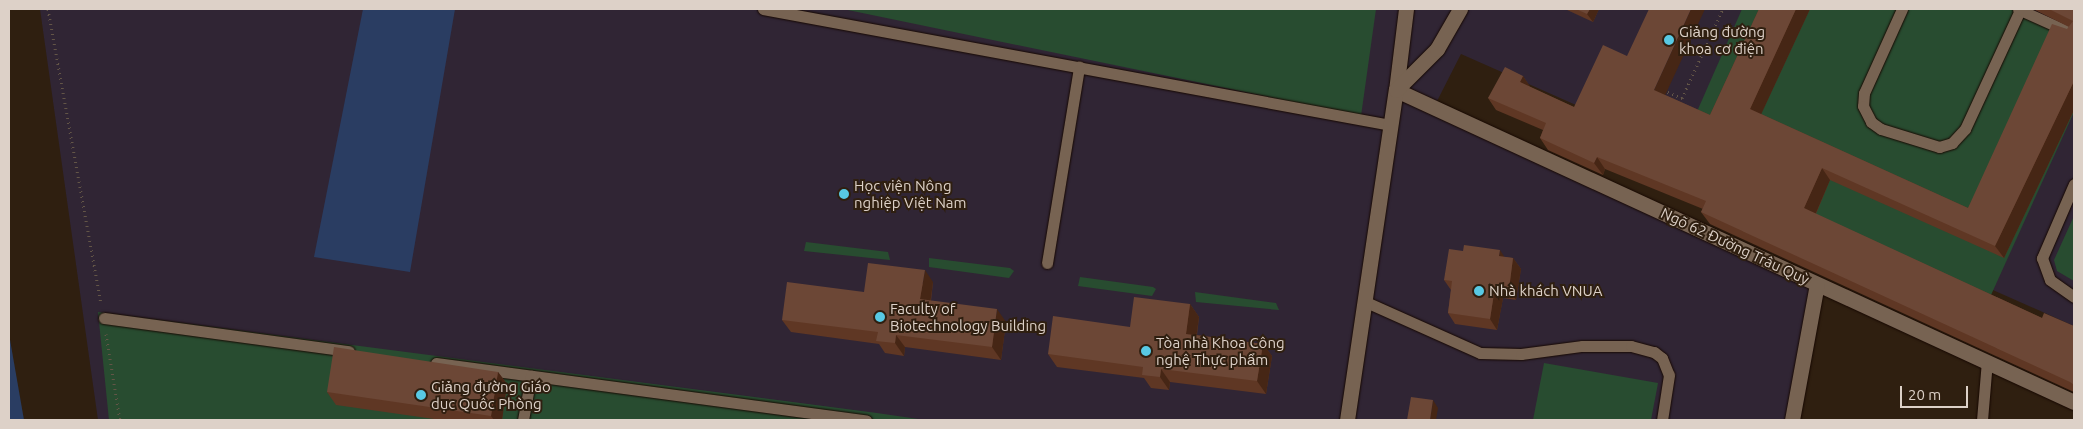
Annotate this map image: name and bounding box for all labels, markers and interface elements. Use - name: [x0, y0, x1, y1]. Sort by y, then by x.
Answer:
- place label: Giảng đường khoa cơ điện: [1679, 22, 1765, 57]
- marker: Giảng đường khoa cơ điện: [1663, 34, 1675, 46]
- place label: Học viện Nông nghiệp Việt Nam: [854, 176, 967, 211]
- marker: Học viện Nông nghiệp Việt Nam: [838, 188, 850, 200]
- street label: Ngõ 62 Đường Trâu Quỳ: [1658, 204, 1812, 288]
- place label: Nhà khách VNUA: [1489, 282, 1602, 300]
- marker: Nhà khách VNUA: [1473, 285, 1485, 297]
- place label: Faculty of Biotechnology Building: [890, 299, 1046, 334]
- marker: Faculty of Biotechnology Building: [874, 311, 886, 323]
- place label: Tòa nhà Khoa Công nghệ Thực phẩm: [1156, 333, 1285, 368]
- marker: Tòa nhà Khoa Công nghệ Thực phẩm: [1140, 345, 1152, 357]
- scale bar: [1903, 376, 1970, 408]
- place label: Giảng đường Giáo dục Quốc Phòng: [431, 377, 551, 412]
- text: 20 m: [1908, 386, 1941, 403]
- marker: Giảng đường Giáo dục Quốc Phòng: [415, 389, 427, 401]

